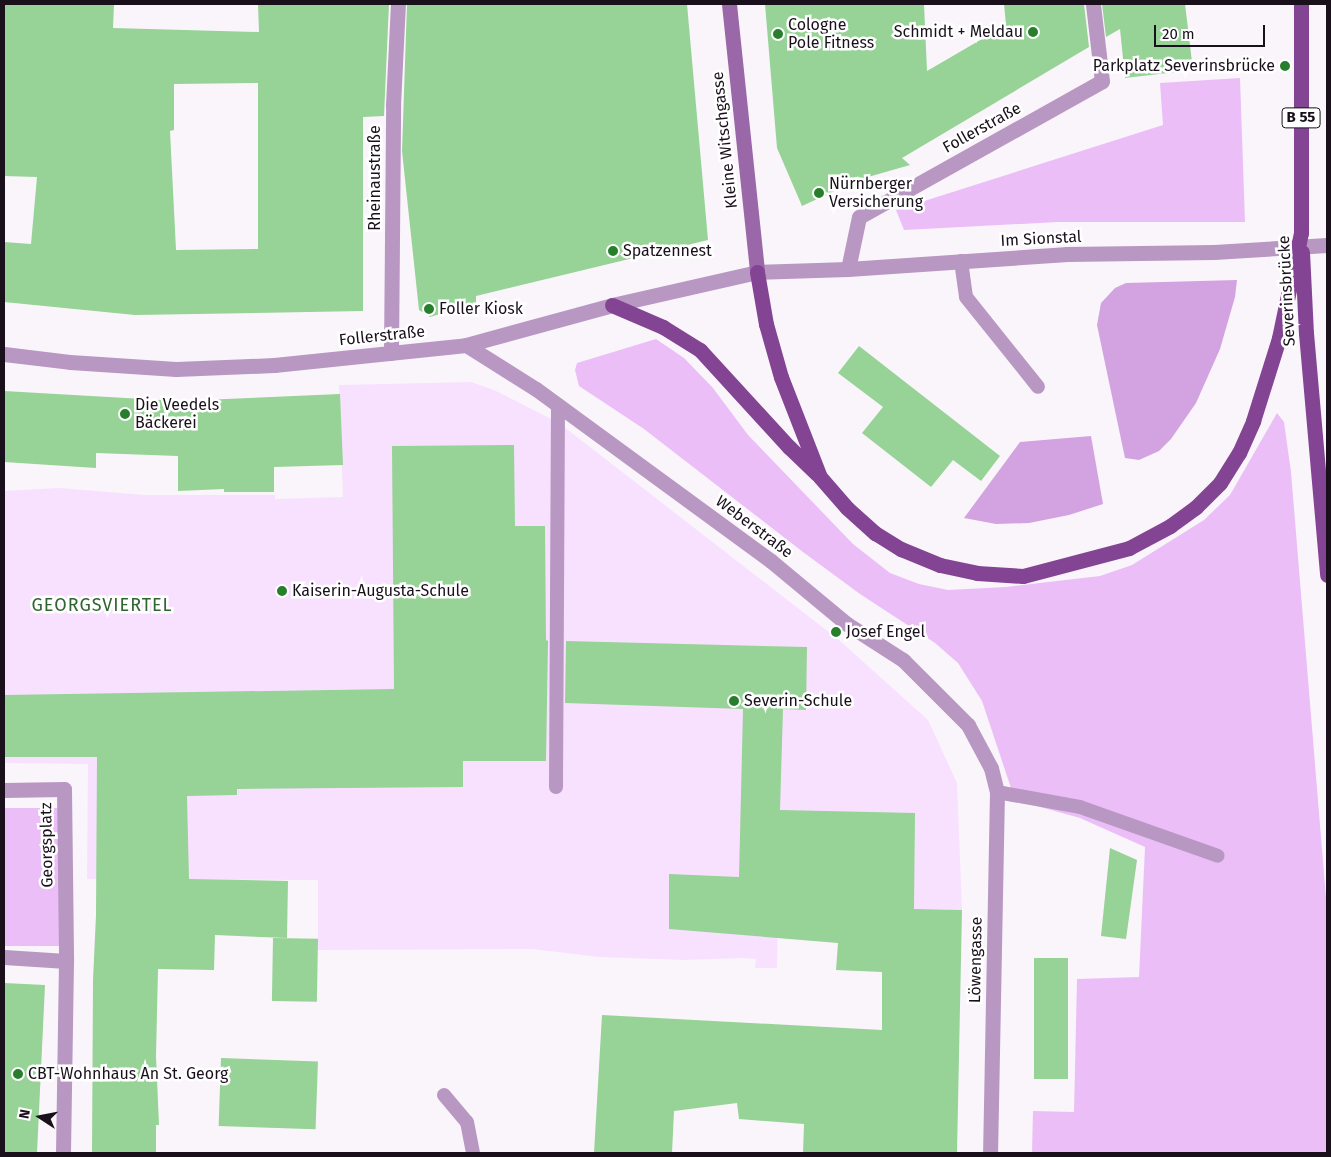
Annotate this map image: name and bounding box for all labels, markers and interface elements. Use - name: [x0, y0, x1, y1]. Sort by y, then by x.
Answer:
- place label: Cologne Pole Fitness: [788, 15, 874, 53]
- scale bar: [1156, 15, 1267, 47]
- place label: Schmidt + Meldau: [894, 22, 1023, 42]
- text: 20 m: [1162, 25, 1195, 43]
- marker: Schmidt + Meldau: [1027, 26, 1039, 38]
- marker: Cologne Pole Fitness: [772, 28, 784, 40]
- place label: Parkplatz Severinsbrücke: [1093, 56, 1275, 76]
- marker: Parkplatz Severinsbrücke: [1279, 60, 1291, 72]
- street label: Kleine Witschgasse: [708, 71, 742, 209]
- street label: Follerstraße: [940, 99, 1024, 157]
- road number: B 55: [1281, 106, 1321, 130]
- street label: Rheinaustraße: [365, 125, 385, 231]
- place label: Nürnberger Versicherung: [829, 174, 923, 212]
- marker: Nürnberger Versicherung: [813, 187, 825, 199]
- street label: Im Sionstal: [1000, 227, 1082, 251]
- street label: Severinsbrücke: [1275, 235, 1299, 347]
- place label: Spatzennest: [623, 241, 712, 261]
- marker: Spatzennest: [607, 245, 619, 257]
- place label: Foller Kiosk: [439, 299, 523, 319]
- marker: Foller Kiosk: [423, 303, 435, 315]
- street label: Follerstraße: [338, 322, 426, 350]
- place label: Die Veedels Bäckerei: [135, 395, 219, 433]
- marker: Die Veedels Bäckerei: [119, 408, 131, 420]
- street label: Weberstraße: [712, 492, 796, 562]
- place label: Kaiserin-Augusta-Schule: [292, 581, 469, 601]
- marker: Kaiserin-Augusta-Schule: [276, 585, 288, 597]
- district label: GEORGSVIERTEL: [30, 594, 174, 616]
- place label: Josef Engel: [846, 622, 925, 642]
- marker: Josef Engel: [830, 626, 842, 638]
- place label: Severin-Schule: [744, 691, 852, 711]
- marker: Severin-Schule: [728, 695, 740, 707]
- street label: Georgsplatz: [37, 802, 57, 888]
- street label: Löwengasse: [966, 917, 986, 1003]
- place label: CBT-Wohnhaus An St. Georg: [28, 1064, 228, 1084]
- marker: CBT-Wohnhaus An St. Georg: [12, 1068, 24, 1080]
- north arrow: [15, 1092, 65, 1142]
- text: N: [16, 1108, 34, 1120]

